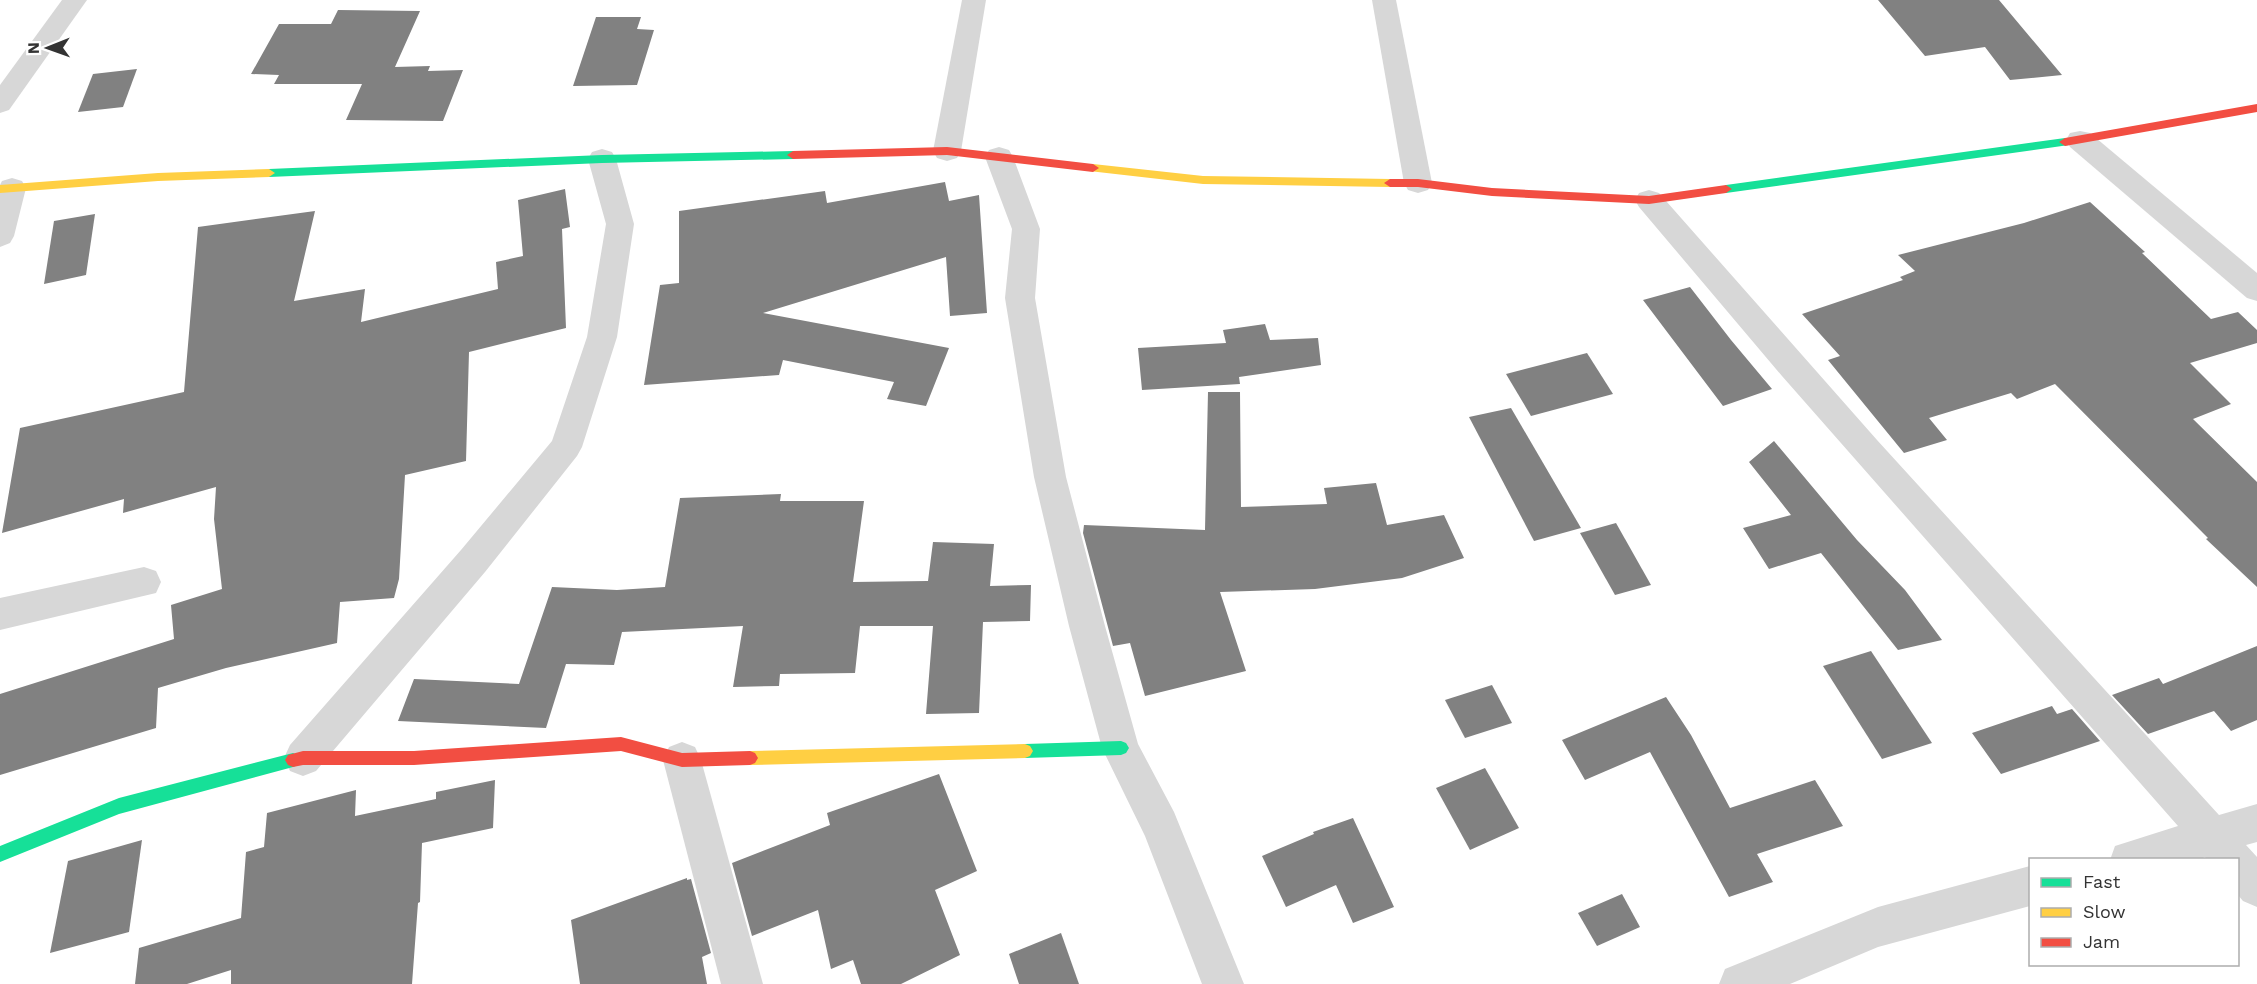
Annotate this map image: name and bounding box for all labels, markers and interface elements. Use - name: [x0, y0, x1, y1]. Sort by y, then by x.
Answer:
- north arrow: [18, 18, 78, 78]
- text: N: [24, 42, 43, 54]
- legend: [2029, 858, 2239, 966]
- text: Fast: [2083, 871, 2121, 892]
- text: Slow: [2083, 901, 2126, 922]
- text: Jam: [2083, 931, 2120, 952]

